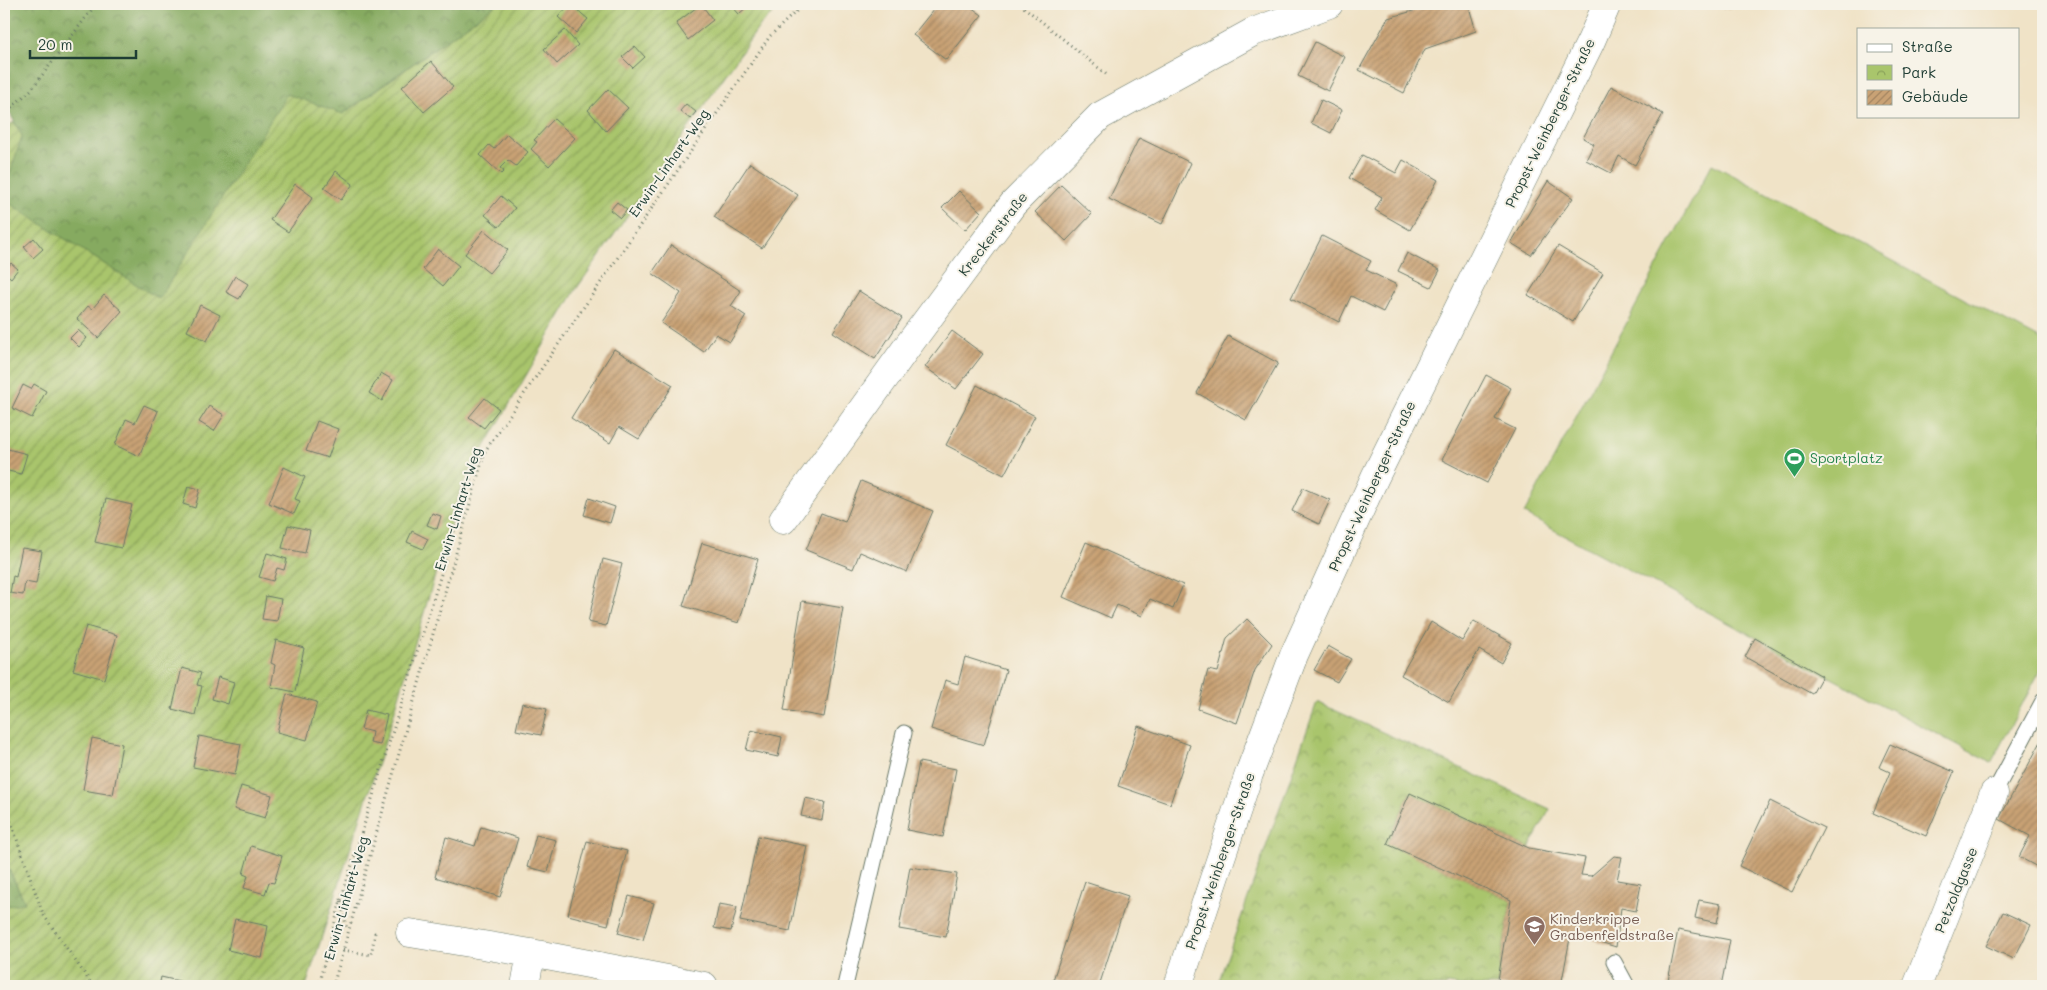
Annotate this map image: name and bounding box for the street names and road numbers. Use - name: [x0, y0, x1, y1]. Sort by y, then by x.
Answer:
- street label: Propst-Weinberger-Straße: [1500, 35, 1599, 211]
- street label: Erwin-Linhart-Weg: [624, 105, 713, 221]
- street label: Kreckerstraße: [954, 188, 1031, 280]
- street label: Propst-Weinberger-Straße: [1324, 397, 1419, 574]
- street label: Erwin-Linhart-Weg: [430, 445, 485, 573]
- street label: Propst-Weinberger-Straße: [1180, 770, 1259, 952]
- street label: Erwin-Linhart-Weg: [319, 834, 372, 962]
- street label: Petzoldgasse: [1930, 844, 1981, 936]

